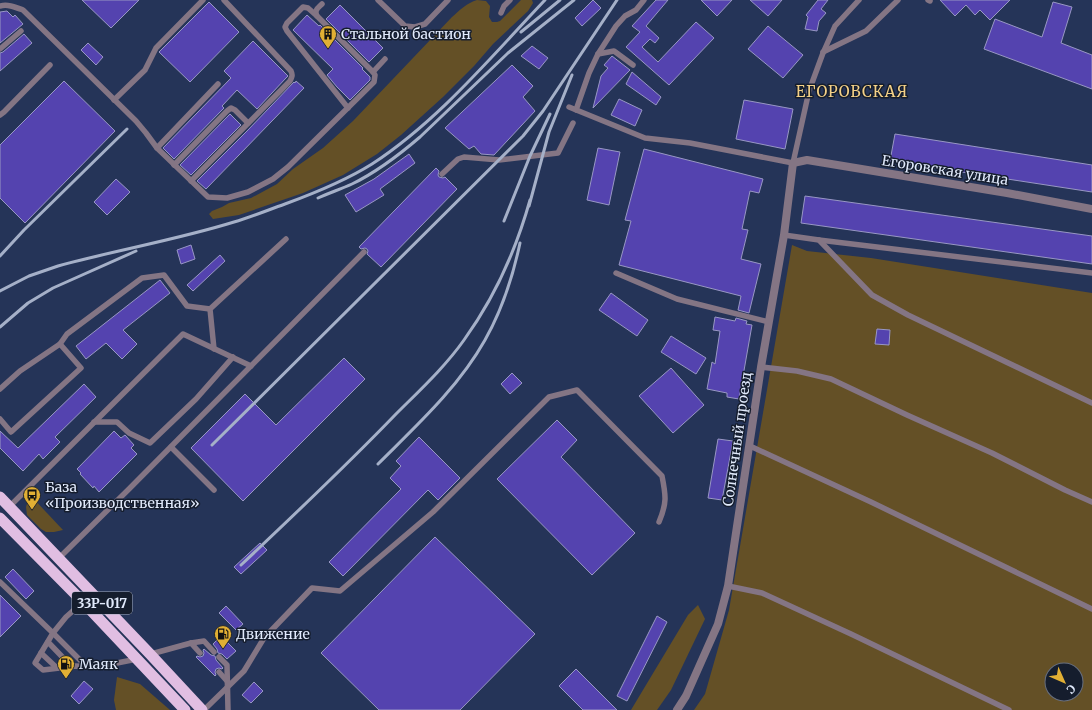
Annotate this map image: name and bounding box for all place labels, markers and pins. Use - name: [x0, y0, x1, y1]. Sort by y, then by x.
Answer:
- building icon: Стальной бастион: [318, 24, 338, 49]
- place label: Стальной бастион: [341, 25, 471, 43]
- place label: База «Производственная»: [45, 478, 200, 512]
- bus stop icon: База «Производственная»: [22, 485, 42, 510]
- fuel station icon: Движение: [213, 624, 233, 649]
- place label: Движение: [236, 625, 310, 643]
- fuel station icon: Маяк: [56, 654, 76, 679]
- place label: Маяк: [79, 655, 118, 673]

